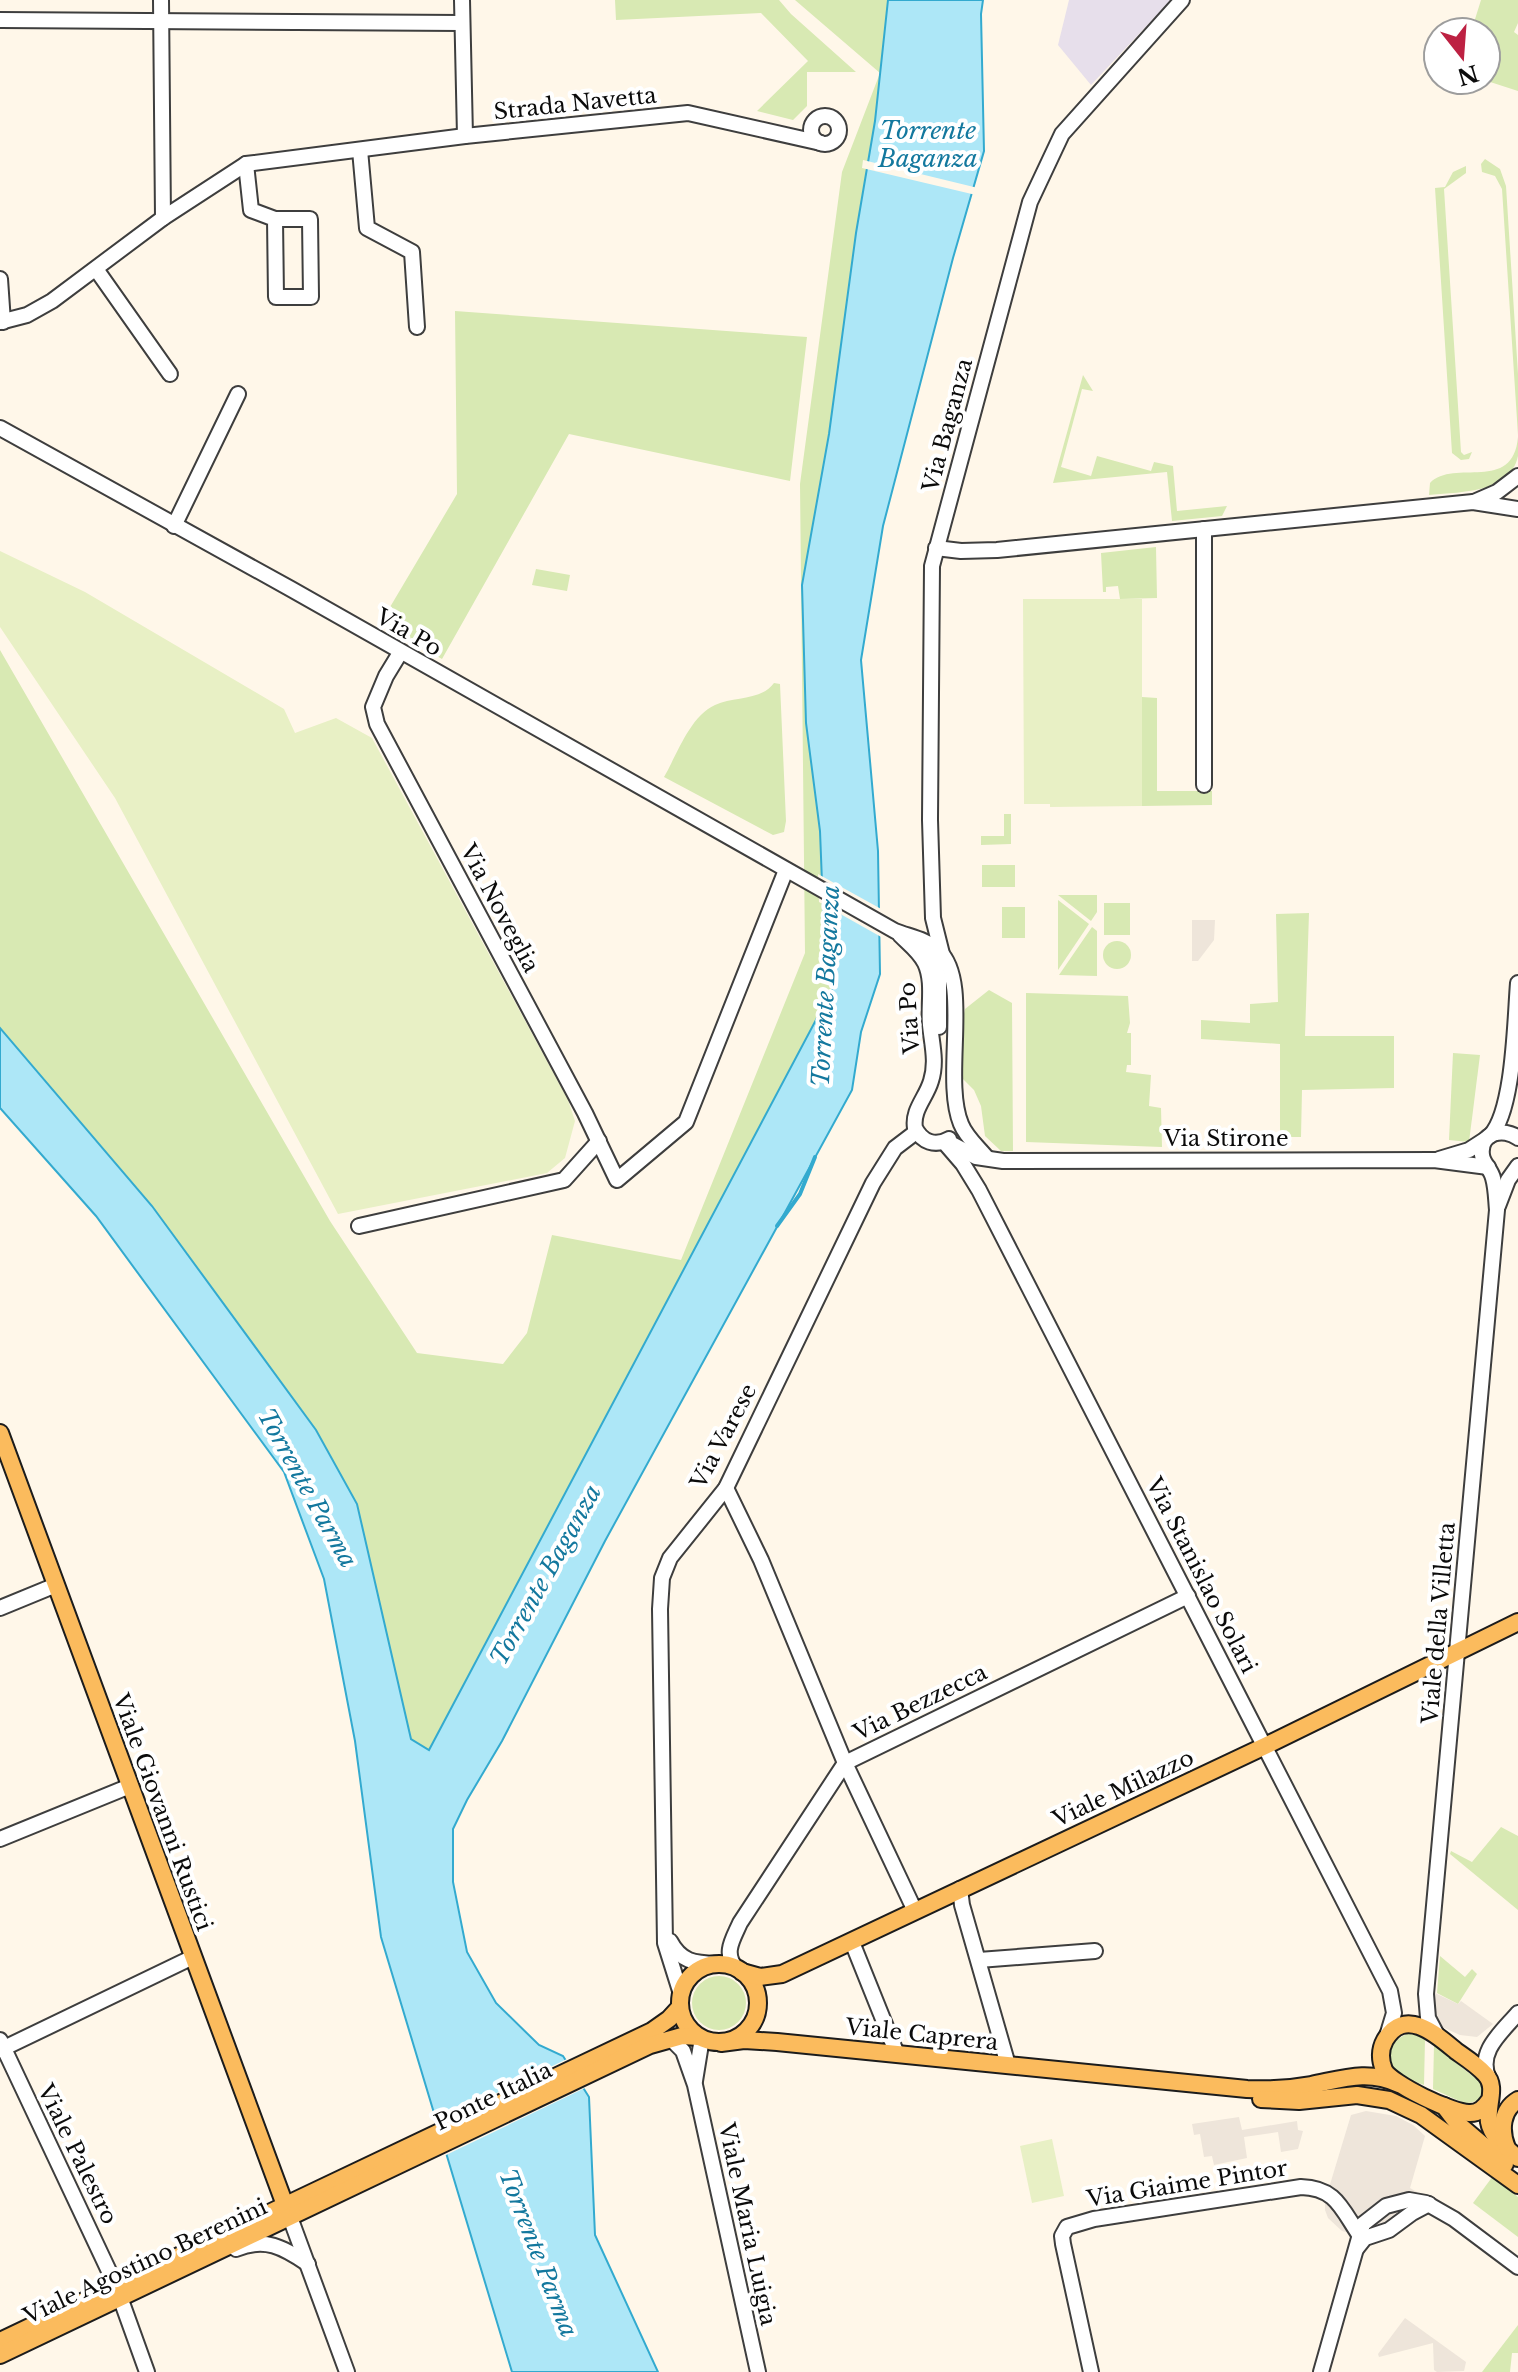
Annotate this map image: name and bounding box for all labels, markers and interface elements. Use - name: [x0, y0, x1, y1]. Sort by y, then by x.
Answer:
- north arrow: [1422, 16, 1502, 96]
- text: N: [1454, 59, 1482, 91]
- street label: Strada Navetta: [492, 81, 658, 125]
- water label: Torrente Baganza: [877, 116, 978, 173]
- street label: Via Baganza: [916, 355, 978, 496]
- street label: Via Po: [370, 602, 447, 662]
- street label: Via Noveglia: [454, 839, 545, 978]
- water label: Torrente Baganza: [806, 884, 845, 1088]
- street label: Via Po: [894, 981, 926, 1056]
- street label: Via Stirone: [1162, 1125, 1289, 1152]
- street label: Via Varese: [684, 1379, 762, 1494]
- water label: Torrente Parma: [252, 1403, 363, 1572]
- street label: Via Stanislao Solari: [1140, 1472, 1263, 1678]
- water label: Torrente Baganza: [484, 1479, 607, 1670]
- street label: Viale della Villetta: [1416, 1520, 1461, 1726]
- street label: Via Bezzecca: [848, 1658, 992, 1747]
- street label: Viale Giovanni Rustici: [107, 1689, 218, 1935]
- street label: Viale Milazzo: [1047, 1744, 1198, 1833]
- street label: Viale Caprera: [843, 2013, 1000, 2056]
- street label: Ponte Italia: [430, 2056, 557, 2136]
- street label: Viale Palestro: [32, 2079, 123, 2229]
- street label: Viale Maria Luigia: [713, 2119, 782, 2329]
- street label: Via Giaime Pintor: [1084, 2154, 1290, 2213]
- water label: Torrente Parma: [493, 2165, 584, 2341]
- street label: Viale Agostino Berenini: [18, 2193, 272, 2330]

